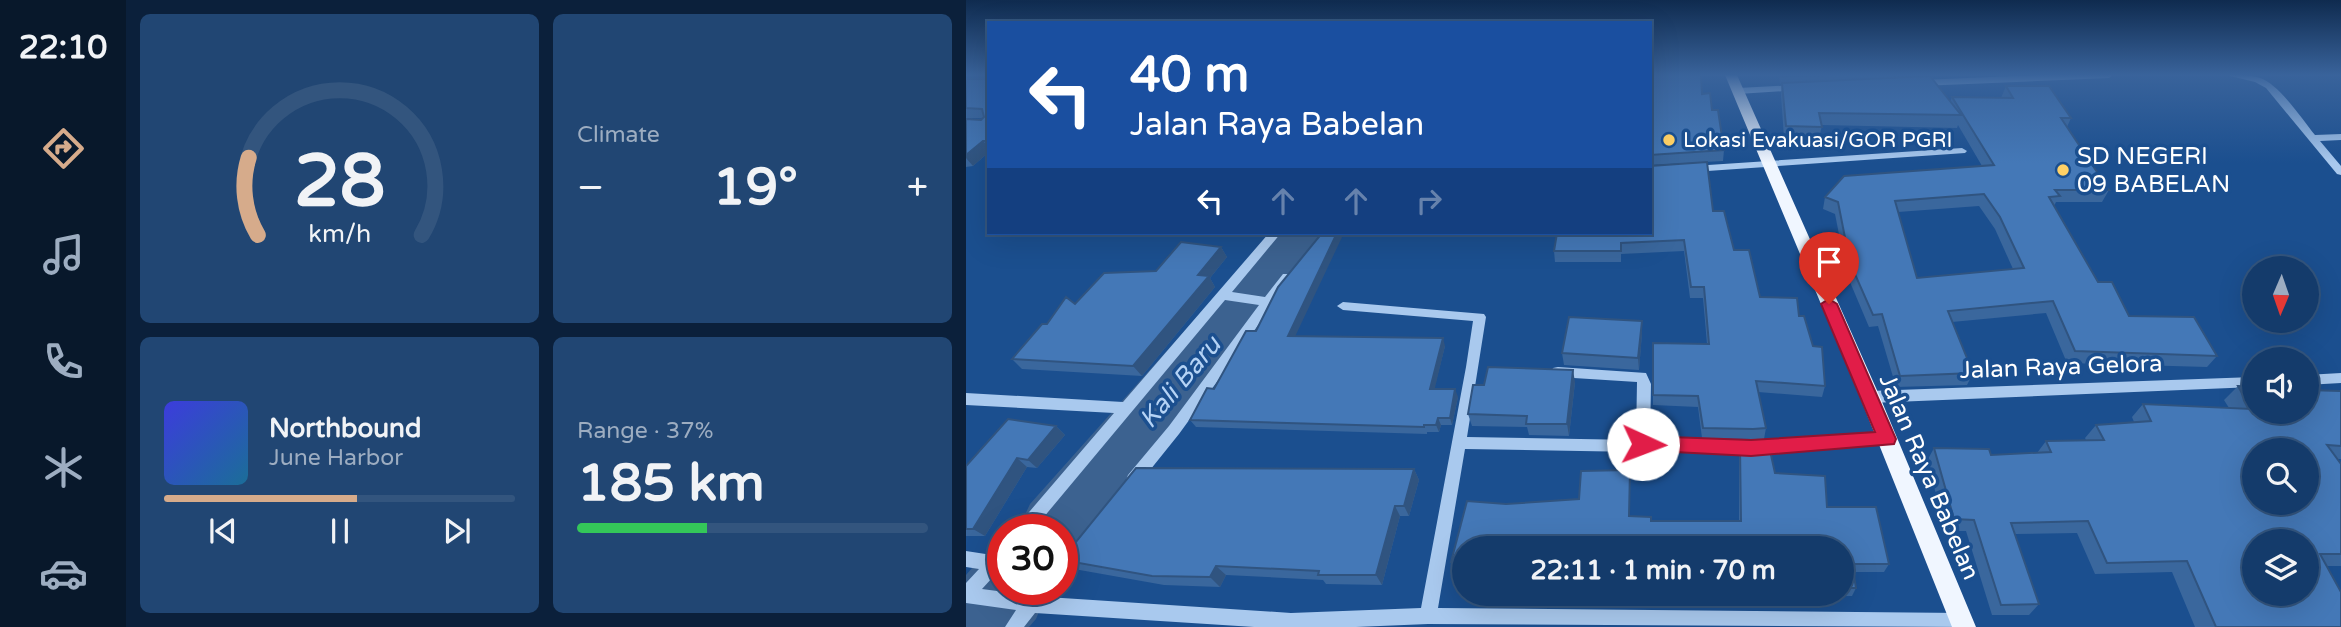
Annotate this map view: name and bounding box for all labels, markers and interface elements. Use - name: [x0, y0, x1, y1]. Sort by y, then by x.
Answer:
- text: 22:10: [19, 29, 107, 67]
- text: 40 m: [1130, 46, 1249, 105]
- icon: left: [1015, 49, 1106, 140]
- text: Jalan Raya Babelan: [1130, 106, 1424, 144]
- text: Climate: [577, 121, 660, 149]
- icon: directions: [39, 124, 88, 173]
- place label: Lokasi Evakuasi/GOR PGRI: [1683, 128, 1953, 153]
- marker: Lokasi Evakuasi/GOR PGRI: [1661, 132, 1677, 148]
- text: 28: [294, 138, 385, 226]
- place label: SD NEGERI 09 BABELAN: [2077, 142, 2230, 199]
- text: 19°: [713, 156, 798, 219]
- marker: SD NEGERI 09 BABELAN: [2055, 162, 2071, 178]
- text: −: [577, 165, 604, 211]
- text: +: [907, 165, 928, 211]
- icon: left: [1191, 182, 1229, 220]
- icon: ahead: [1264, 182, 1302, 220]
- icon: ahead: [1337, 182, 1375, 220]
- icon: right: [1410, 182, 1448, 220]
- text: km/h: [308, 218, 371, 248]
- icon: music: [39, 230, 88, 279]
- pin: [1799, 232, 1859, 304]
- icon: arrive: [1810, 243, 1848, 281]
- north arrow: [2242, 256, 2319, 332]
- map controls: [2242, 256, 2319, 606]
- water label: Kali Baru: [1133, 329, 1228, 434]
- icon: phone: [39, 337, 88, 386]
- button: sound: [2242, 347, 2319, 424]
- street label: Jalan Raya Gelora: [1959, 349, 2163, 385]
- street label: Jalan Raya Babelan: [1873, 370, 1985, 584]
- position arrow: [1606, 407, 1680, 481]
- text: Northbound: [269, 413, 421, 444]
- text: Range · 37%: [577, 417, 713, 445]
- button: search: [2242, 438, 2319, 515]
- icon: climate: [39, 443, 88, 492]
- text: June Harbor: [269, 444, 403, 472]
- text: 185 km: [577, 452, 765, 515]
- icon: previous: [204, 512, 242, 550]
- icon: pause: [321, 512, 359, 550]
- icon: next: [438, 512, 476, 550]
- speed limit sign: 30: [987, 514, 1078, 605]
- button: layers: [2242, 529, 2319, 606]
- icon: car: [39, 549, 88, 598]
- text: 22:11 · 1 min · 70 m: [1530, 555, 1776, 586]

